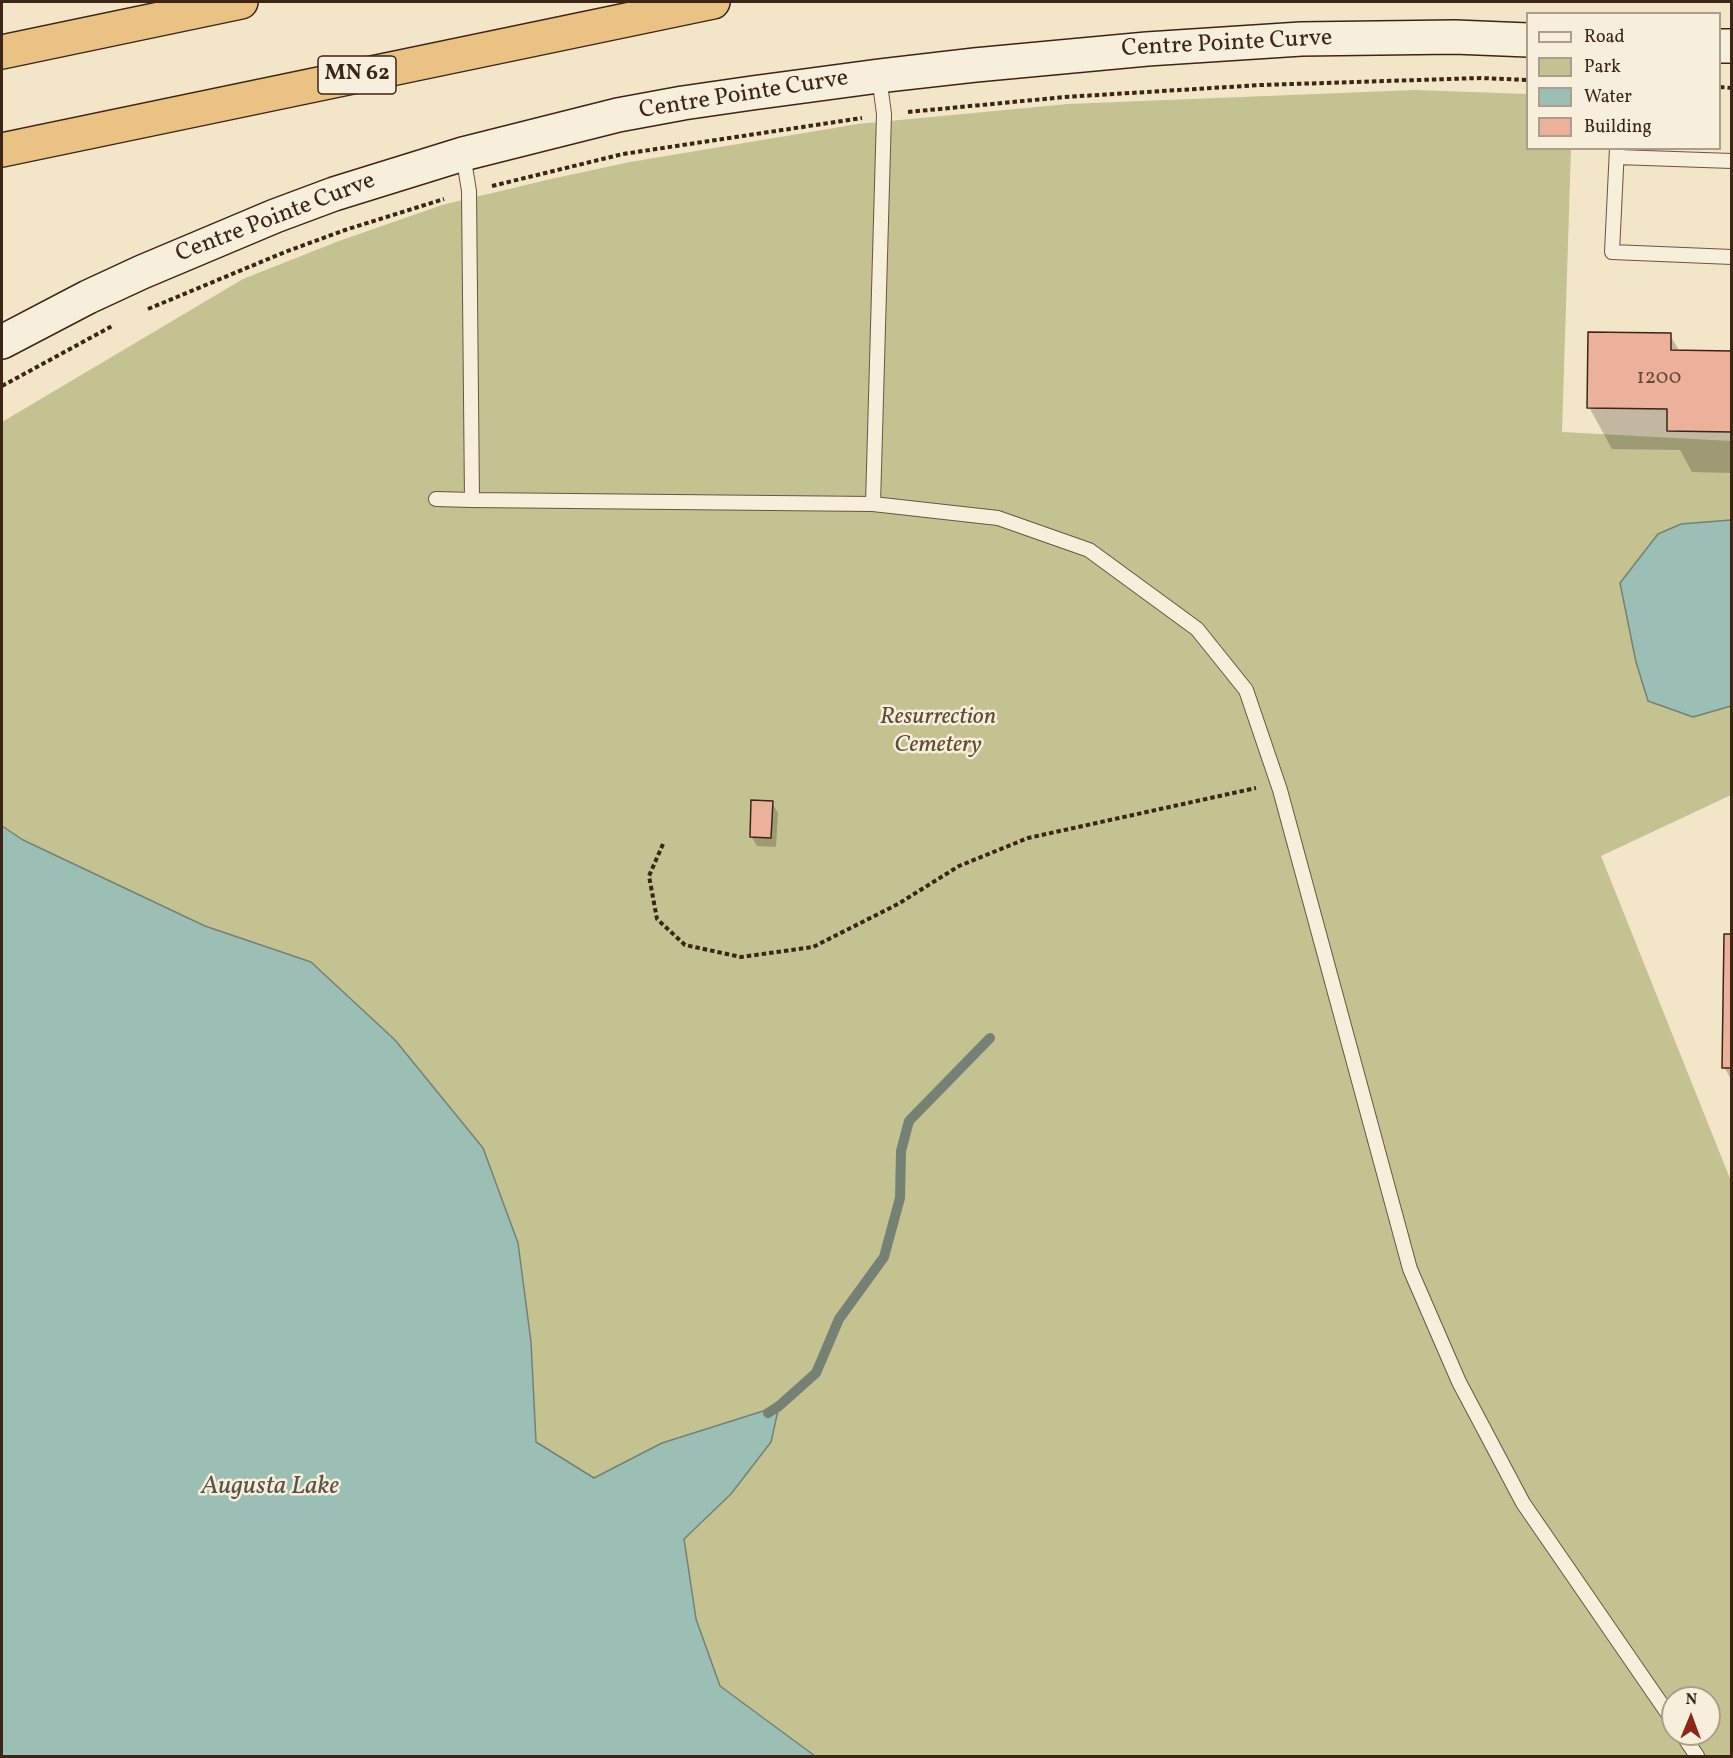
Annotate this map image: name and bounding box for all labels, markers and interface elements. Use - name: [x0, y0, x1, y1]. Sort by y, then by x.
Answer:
- legend: [1526, 12, 1721, 150]
- street label: Centre Pointe Curve: [1121, 25, 1333, 65]
- text: Road: [1584, 25, 1625, 50]
- text: Park: [1584, 55, 1621, 80]
- road number: MN 62: [318, 56, 396, 94]
- street label: Centre Pointe Curve: [637, 65, 851, 127]
- text: Water: [1584, 85, 1632, 110]
- text: Building: [1584, 115, 1652, 140]
- street label: Centre Pointe Curve: [172, 168, 380, 270]
- house number: 1200: [1637, 366, 1681, 392]
- park label: Resurrection Cemetery: [880, 705, 996, 761]
- water label: Augusta Lake: [201, 1472, 339, 1504]
- north arrow: [1661, 1686, 1721, 1746]
- text: N: [1685, 1689, 1697, 1711]

